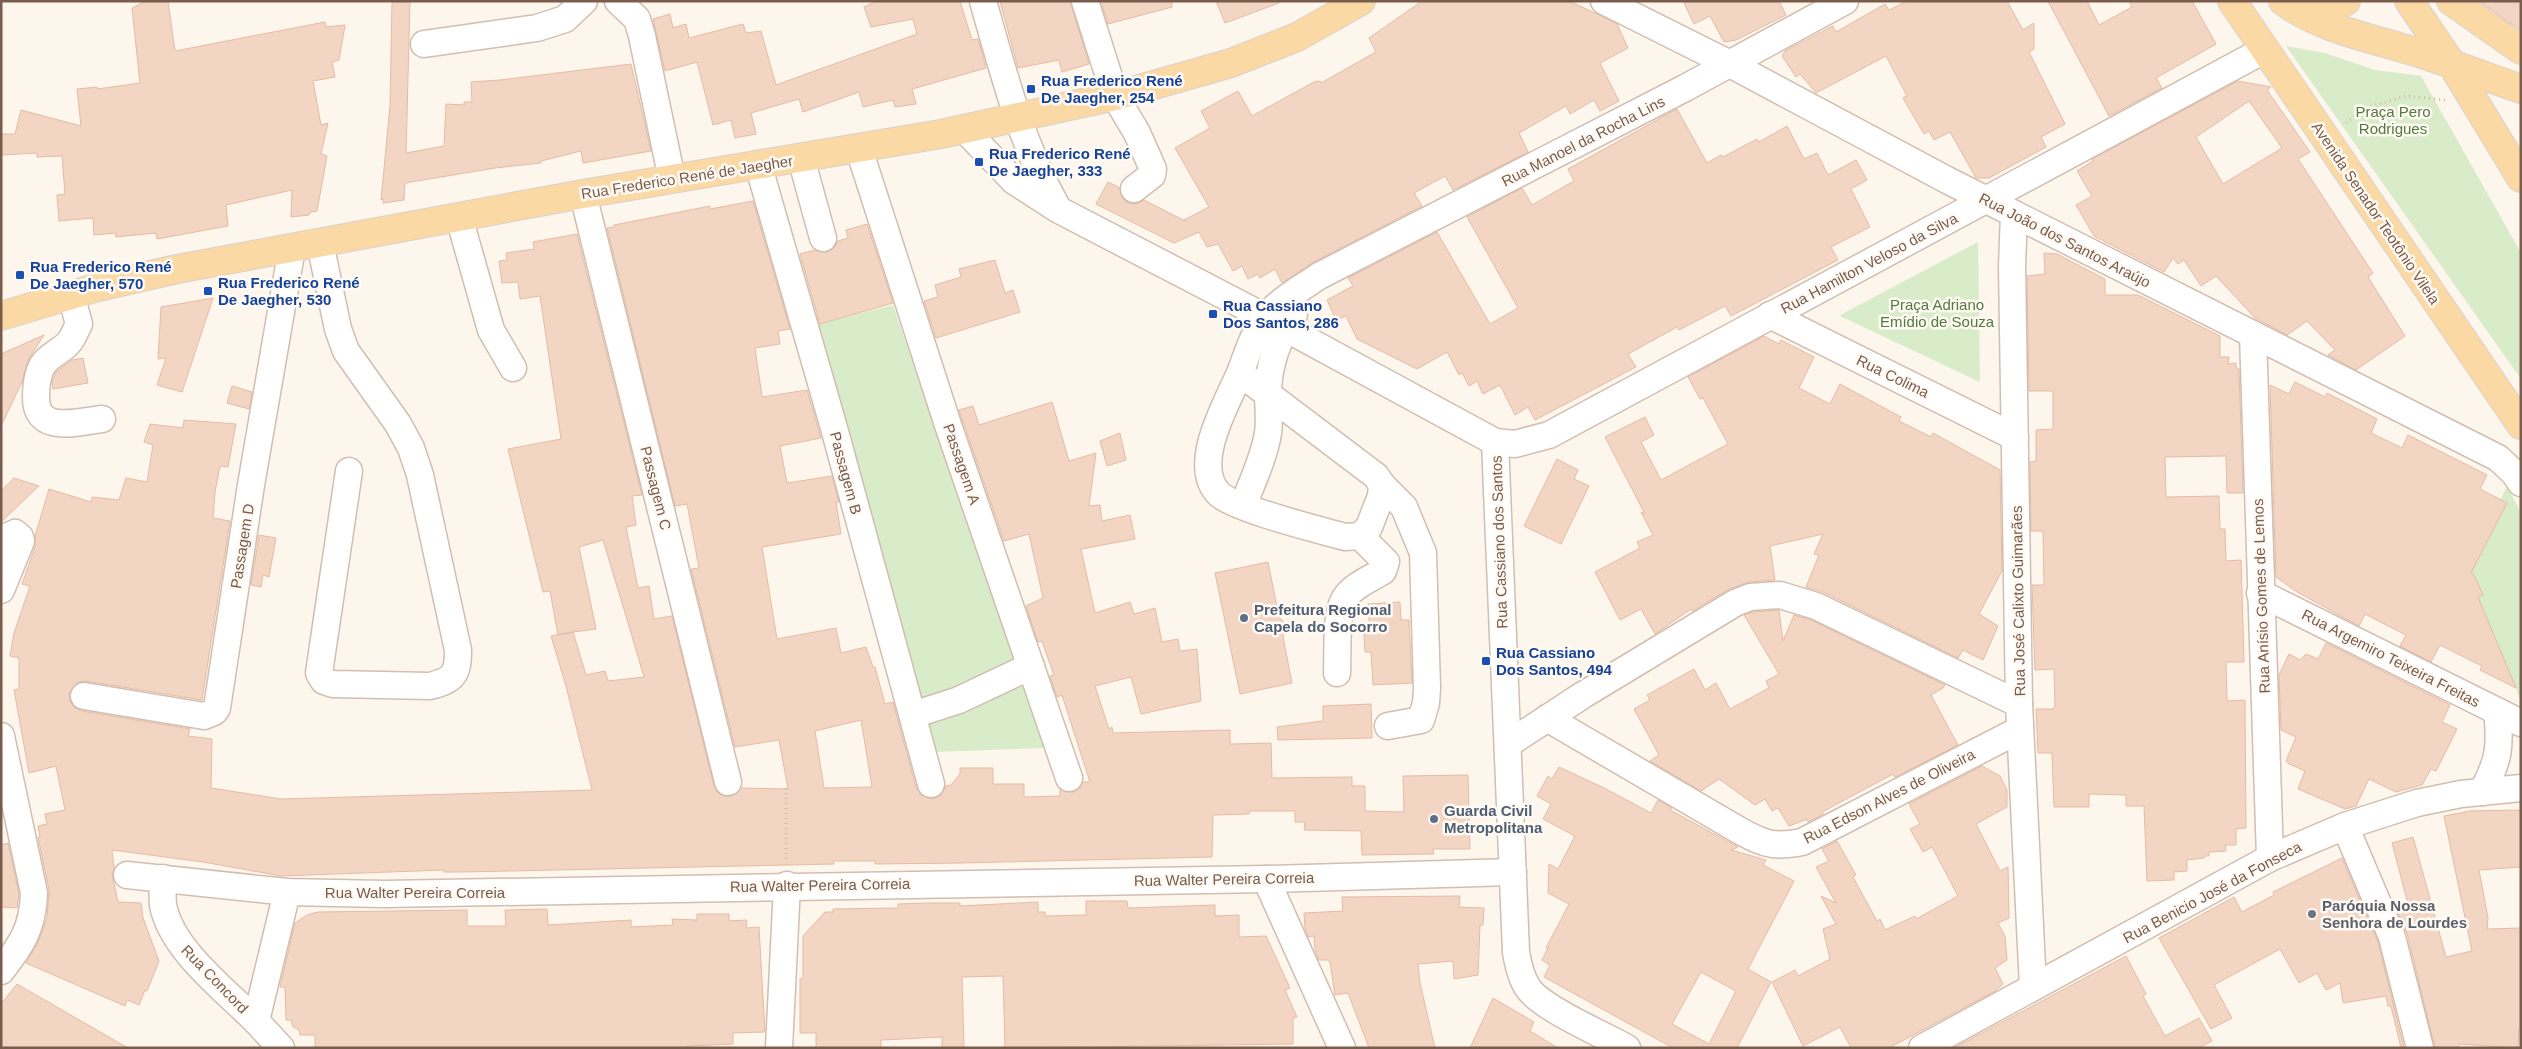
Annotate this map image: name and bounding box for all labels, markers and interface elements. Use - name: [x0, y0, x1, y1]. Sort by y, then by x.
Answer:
- place label: Rua Frederico René De Jaegher, 254: [1041, 72, 1183, 106]
- marker: Rua Frederico René De Jaegher, 254: [1025, 83, 1037, 95]
- street label: Rua Manoel da Rocha Lins: [1499, 92, 1667, 190]
- park label: Praça Pero Rodrigues: [2355, 103, 2431, 137]
- street label: Avenida Senador Teotônio Vilela: [2309, 119, 2444, 308]
- place label: Rua Frederico René De Jaegher, 333: [989, 145, 1131, 179]
- street label: Rua Frederico René de Jaegher: [580, 152, 794, 202]
- marker: Rua Frederico René De Jaegher, 333: [973, 156, 985, 168]
- street label: Rua João dos Santos Araújo: [1976, 189, 2154, 291]
- street label: Rua Hamilton Veloso da Silva: [1778, 209, 1961, 317]
- place label: Rua Frederico René De Jaegher, 570: [30, 258, 172, 292]
- marker: Rua Frederico René De Jaegher, 570: [14, 269, 26, 281]
- place label: Rua Frederico René De Jaegher, 530: [218, 274, 360, 308]
- marker: Rua Frederico René De Jaegher, 530: [202, 285, 214, 297]
- park label: Praça Adriano Emídio de Souza: [1880, 296, 1995, 330]
- place label: Rua Cassiano Dos Santos, 286: [1223, 297, 1339, 331]
- marker: Rua Cassiano Dos Santos, 286: [1207, 308, 1219, 320]
- street label: Rua Colima: [1854, 351, 1933, 401]
- street label: Passagem A: [940, 421, 984, 507]
- street label: Passagem B: [827, 430, 865, 516]
- street label: Passagem C: [637, 444, 675, 532]
- street label: Rua Cassiano dos Santos: [1487, 455, 1511, 629]
- street label: Rua Anísio Gomes de Lemos: [2249, 498, 2273, 694]
- street label: Passagem D: [227, 502, 257, 590]
- street label: Rua José Calixto Guimarães: [2008, 505, 2028, 697]
- place label: Prefeitura Regional Capela do Socorro: [1254, 601, 1392, 635]
- street label: Rua Argemiro Teixeira Freitas: [2299, 606, 2483, 710]
- marker: Prefeitura Regional Capela do Socorro: [1238, 612, 1250, 624]
- place label: Rua Cassiano Dos Santos, 494: [1496, 644, 1613, 678]
- marker: Rua Cassiano Dos Santos, 494: [1480, 655, 1492, 667]
- street label: Rua Edson Alves de Oliveira: [1800, 745, 1978, 847]
- place label: Guarda Civil Metropolitana: [1444, 802, 1543, 836]
- marker: Guarda Civil Metropolitana: [1428, 813, 1440, 825]
- street label: Rua Benicio José da Fonseca: [2120, 837, 2305, 946]
- street label: Rua Walter Pereira Correia: [1134, 869, 1315, 889]
- street label: Rua Walter Pereira Correia: [730, 875, 911, 895]
- street label: Rua Walter Pereira Correia: [325, 884, 506, 901]
- place label: Paróquia Nossa Senhora de Lourdes: [2322, 897, 2467, 931]
- marker: Paróquia Nossa Senhora de Lourdes: [2306, 908, 2318, 920]
- street label: Rua Concord: [178, 941, 252, 1017]

